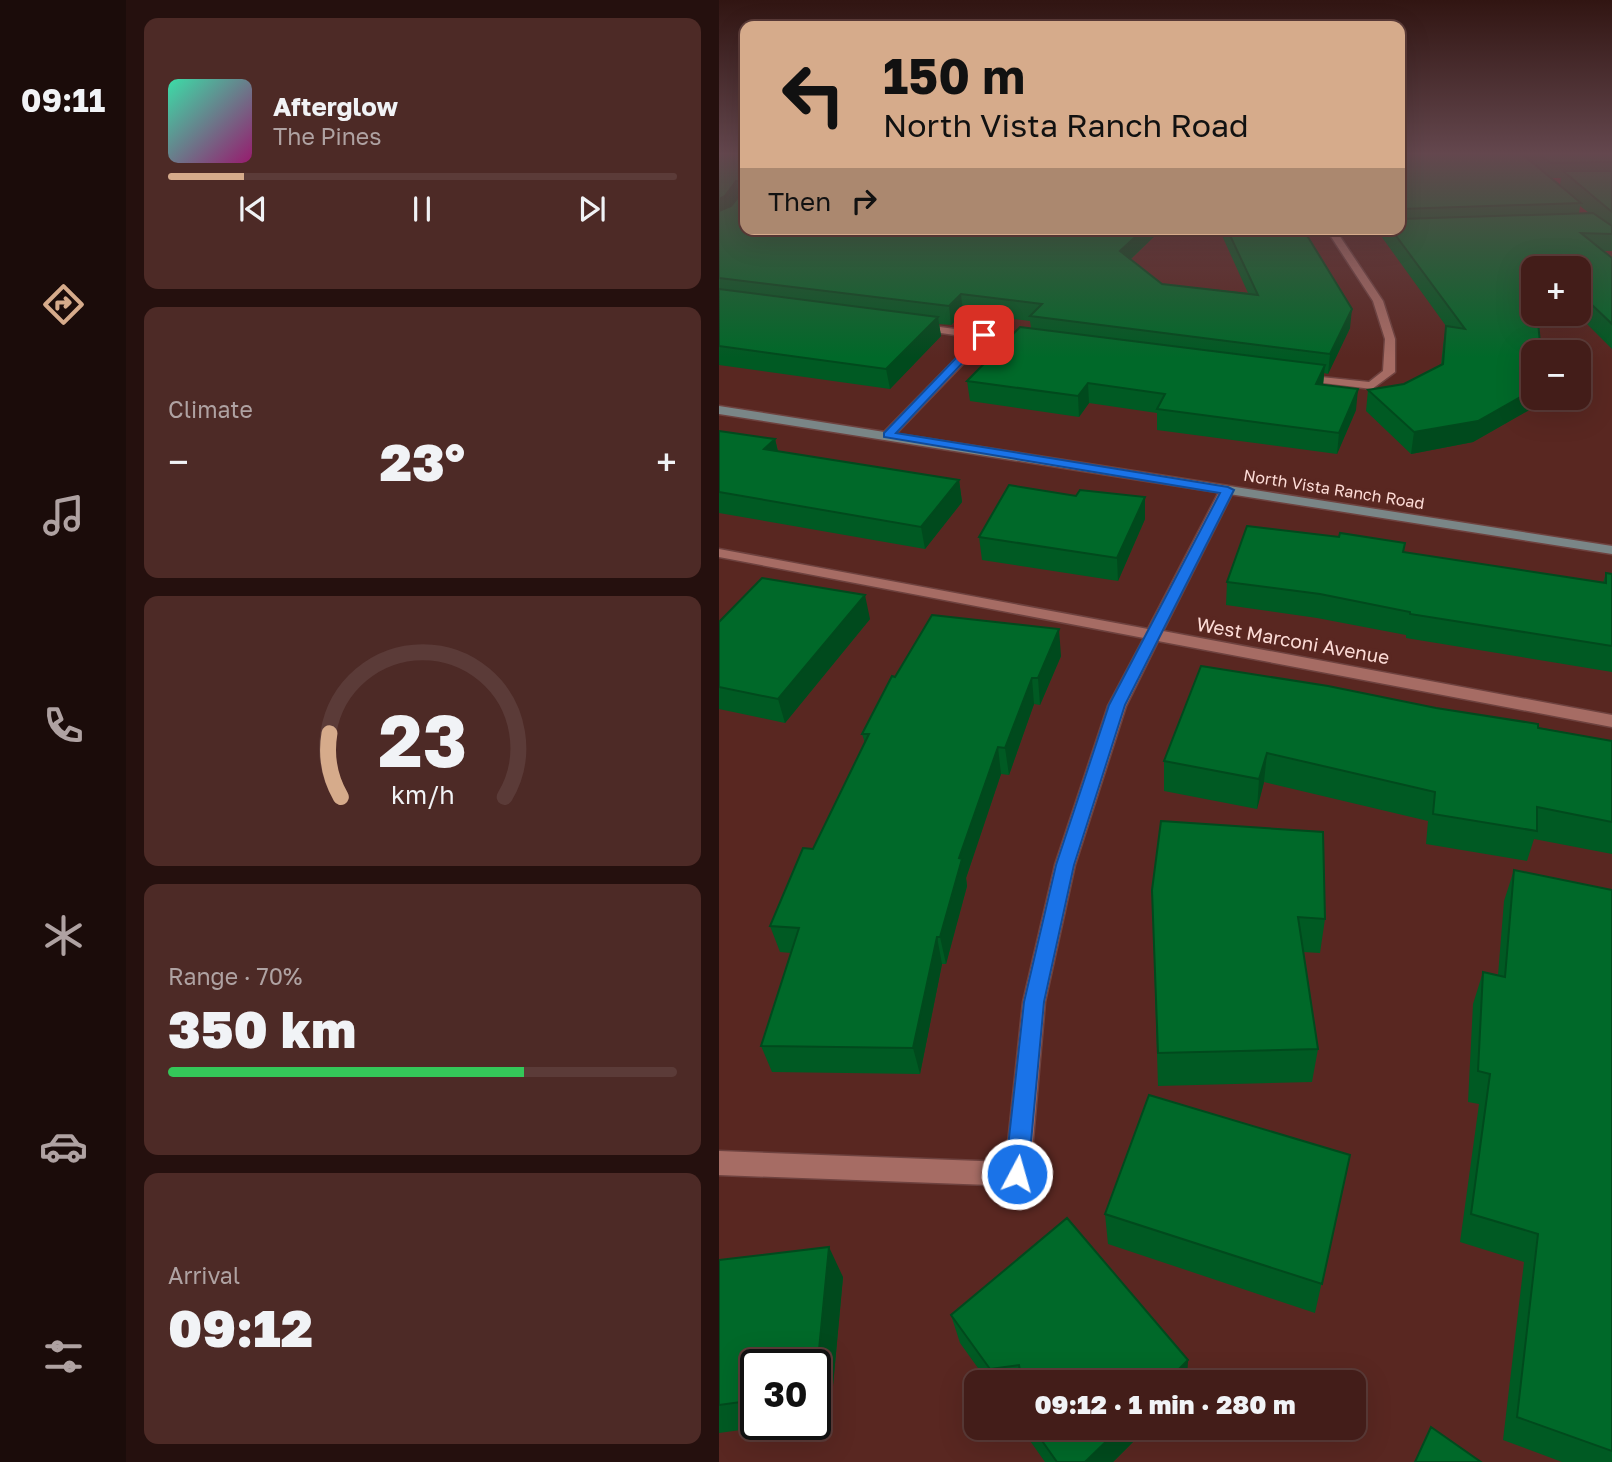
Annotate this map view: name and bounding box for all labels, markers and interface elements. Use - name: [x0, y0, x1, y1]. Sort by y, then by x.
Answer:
- text: 150 m: [883, 46, 1025, 105]
- icon: left: [768, 49, 859, 140]
- text: 09:11: [21, 81, 105, 119]
- text: Afterglow: [273, 91, 398, 122]
- text: North Vista Ranch Road: [883, 106, 1249, 144]
- text: The Pines: [273, 122, 381, 150]
- icon: right: [845, 182, 883, 220]
- text: Then: [768, 186, 831, 217]
- icon: previous: [234, 190, 272, 228]
- icon: pause: [403, 190, 441, 228]
- icon: next: [573, 190, 611, 228]
- map controls: [1521, 256, 1591, 410]
- button: +: [1521, 256, 1591, 326]
- icon: directions: [39, 280, 88, 329]
- pin: [954, 305, 1014, 365]
- icon: arrive: [965, 316, 1003, 354]
- button: −: [1521, 340, 1591, 410]
- text: Climate: [168, 395, 253, 423]
- text: 23°: [380, 430, 465, 492]
- text: −: [168, 439, 189, 484]
- text: +: [656, 439, 677, 484]
- street label: North Vista Ranch Road: [1242, 465, 1426, 513]
- icon: music: [39, 491, 88, 540]
- street label: West Marconi Avenue: [1195, 612, 1391, 668]
- text: 23: [378, 696, 467, 783]
- icon: phone: [39, 701, 88, 750]
- text: km/h: [391, 779, 454, 810]
- icon: climate: [39, 911, 88, 960]
- text: Range · 70%: [168, 962, 302, 990]
- text: 350 km: [168, 997, 356, 1059]
- icon: car: [39, 1122, 88, 1171]
- position arrow: [980, 1137, 1054, 1211]
- text: Arrival: [168, 1261, 240, 1289]
- text: 09:12: [168, 1296, 313, 1358]
- icon: filters: [39, 1332, 88, 1381]
- speed limit sign: 30: [740, 1349, 831, 1440]
- text: 09:12 · 1 min · 280 m: [1034, 1389, 1296, 1420]

